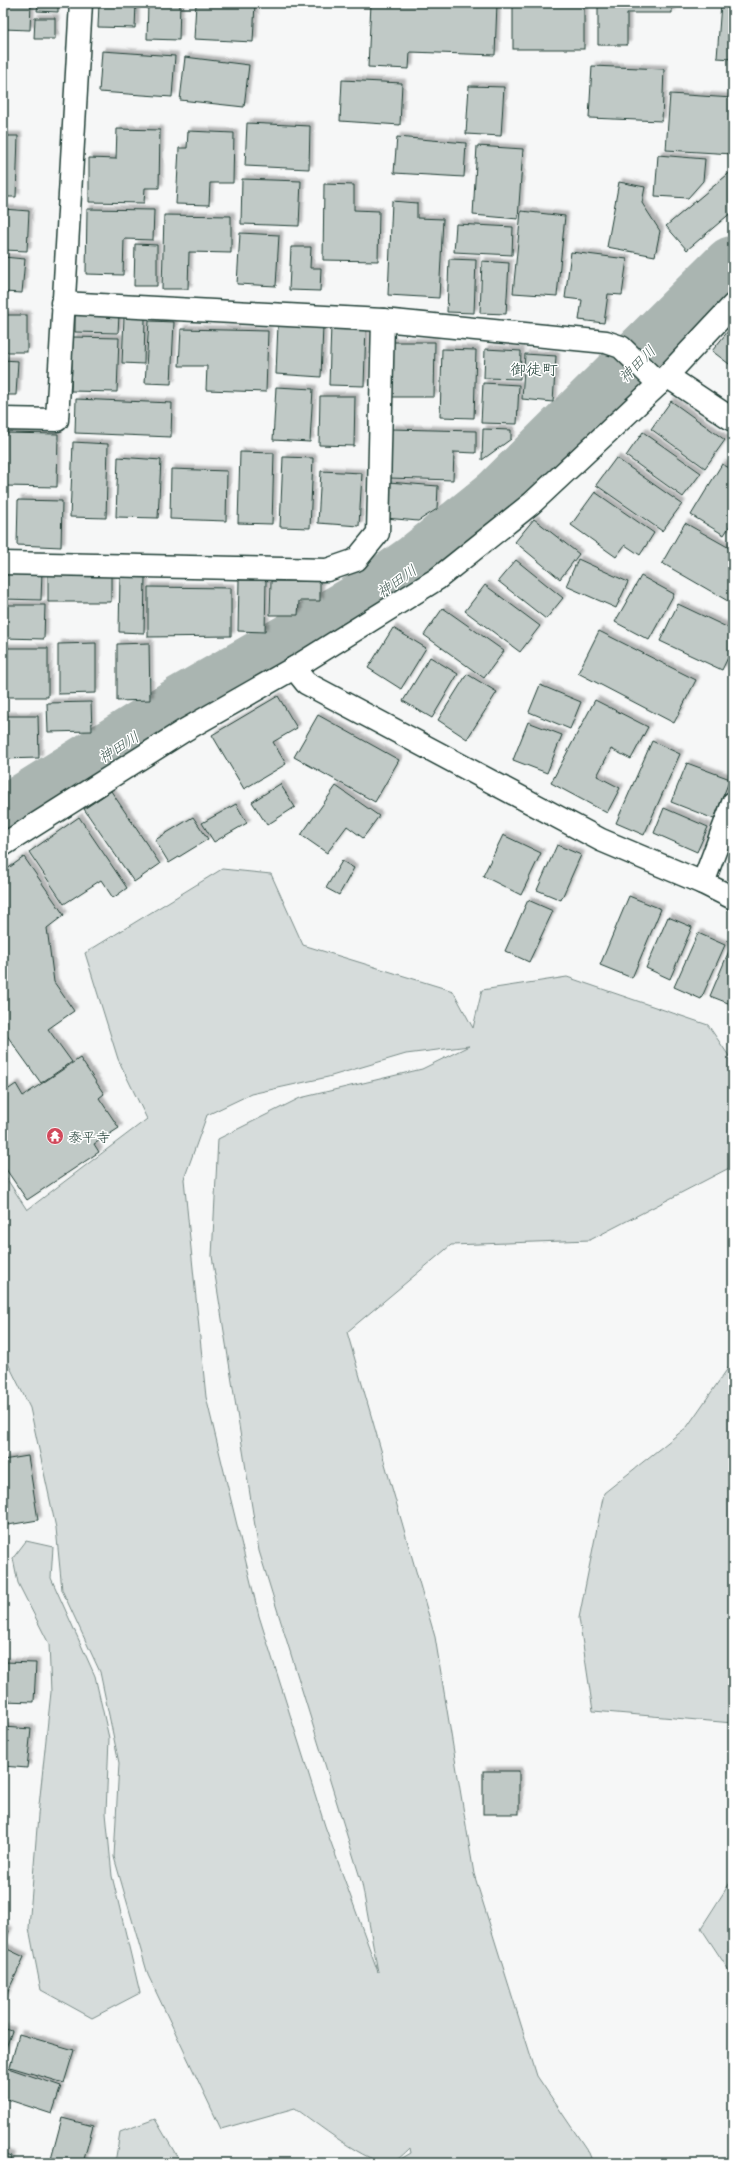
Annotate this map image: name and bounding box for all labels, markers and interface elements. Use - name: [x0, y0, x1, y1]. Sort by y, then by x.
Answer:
- water label: 神田川: [612, 339, 660, 387]
- district label: 御徒町: [510, 356, 558, 380]
- water label: 神田川: [371, 558, 421, 602]
- water label: 神田川: [93, 724, 143, 768]
- temple icon: 泰平寺: [45, 1126, 65, 1146]
- place label: 泰平寺: [68, 1126, 110, 1147]

